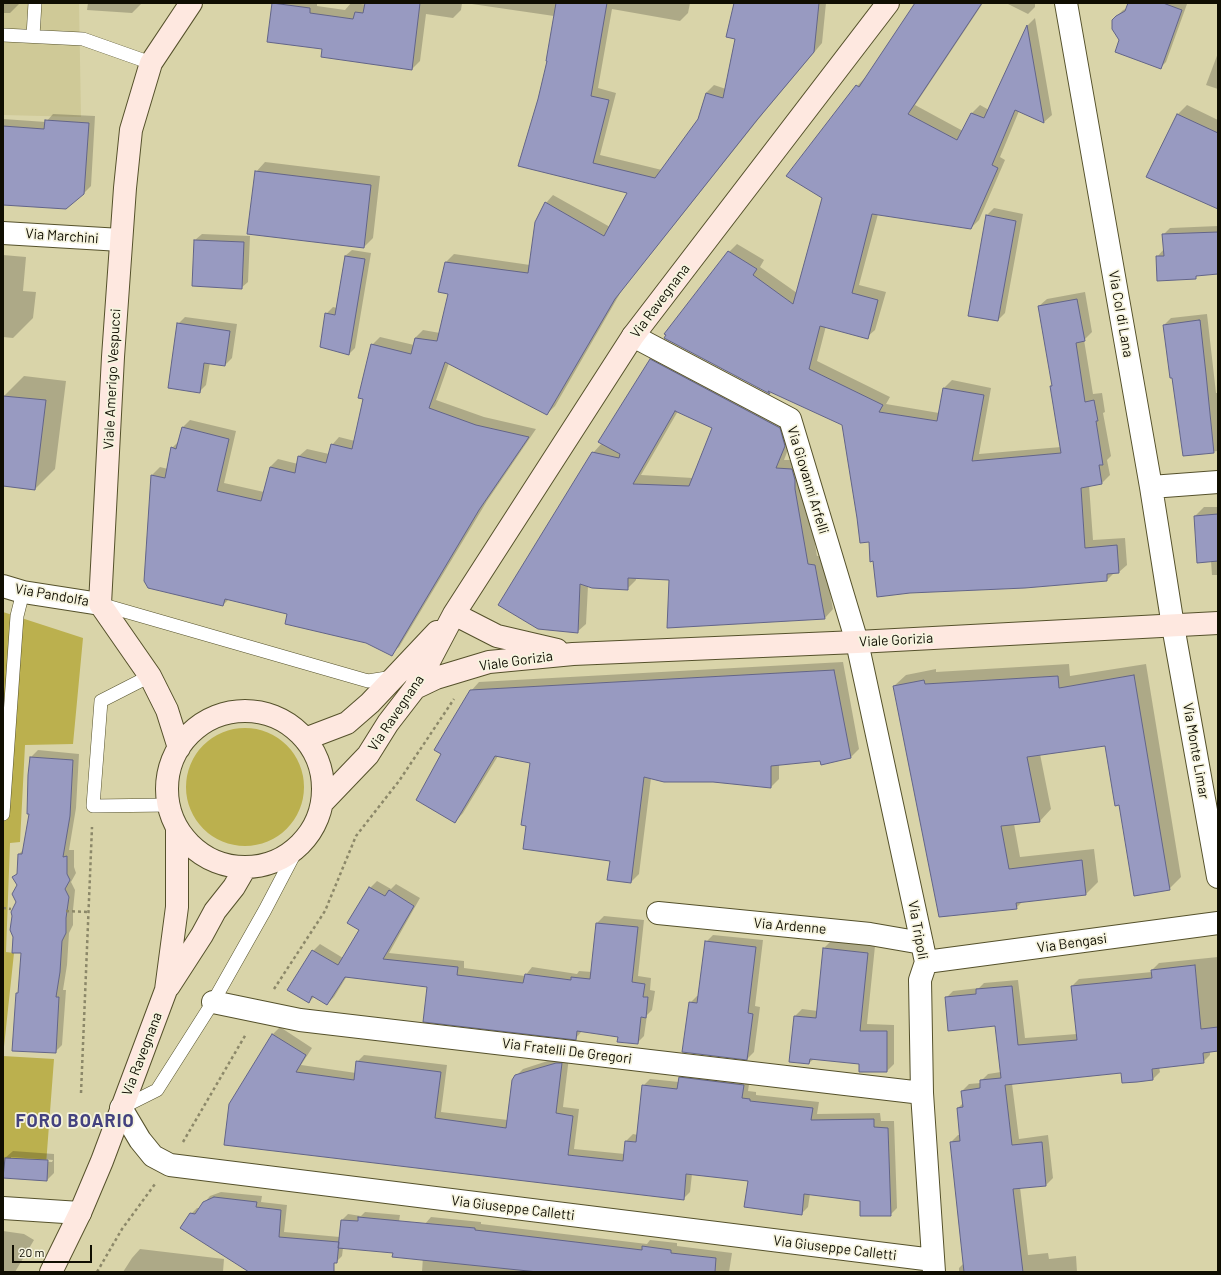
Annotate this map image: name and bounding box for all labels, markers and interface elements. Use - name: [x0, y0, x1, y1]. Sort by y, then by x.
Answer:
- street label: Via Marchini: [25, 225, 99, 247]
- street label: Via Ravegnana: [627, 261, 693, 341]
- street label: Via Col di Lana: [1105, 269, 1137, 359]
- street label: Viale Amerigo Vespucci: [100, 308, 124, 450]
- street label: Via Giovanni Arfelli: [784, 424, 832, 536]
- street label: Via Pandolfa: [14, 580, 90, 610]
- street label: Viale Gorizia: [858, 630, 934, 650]
- street label: Viale Gorizia: [478, 648, 554, 674]
- street label: Via Ravegnana: [364, 672, 428, 754]
- street label: Via Monte Limar: [1179, 702, 1213, 800]
- street label: Via Tripoli: [905, 899, 931, 961]
- street label: Via Ardenne: [753, 914, 827, 938]
- street label: Via Bengasi: [1036, 930, 1108, 956]
- street label: Via Ravegnana: [118, 1010, 166, 1098]
- street label: Via Fratelli De Gregori: [501, 1035, 633, 1067]
- district label: FORO BOARIO: [15, 1110, 135, 1132]
- street label: Via Giuseppe Calletti: [450, 1192, 576, 1224]
- street label: Via Giuseppe Calletti: [772, 1232, 898, 1264]
- scale bar: [14, 1237, 94, 1263]
- text: 20 m: [19, 1245, 45, 1259]

